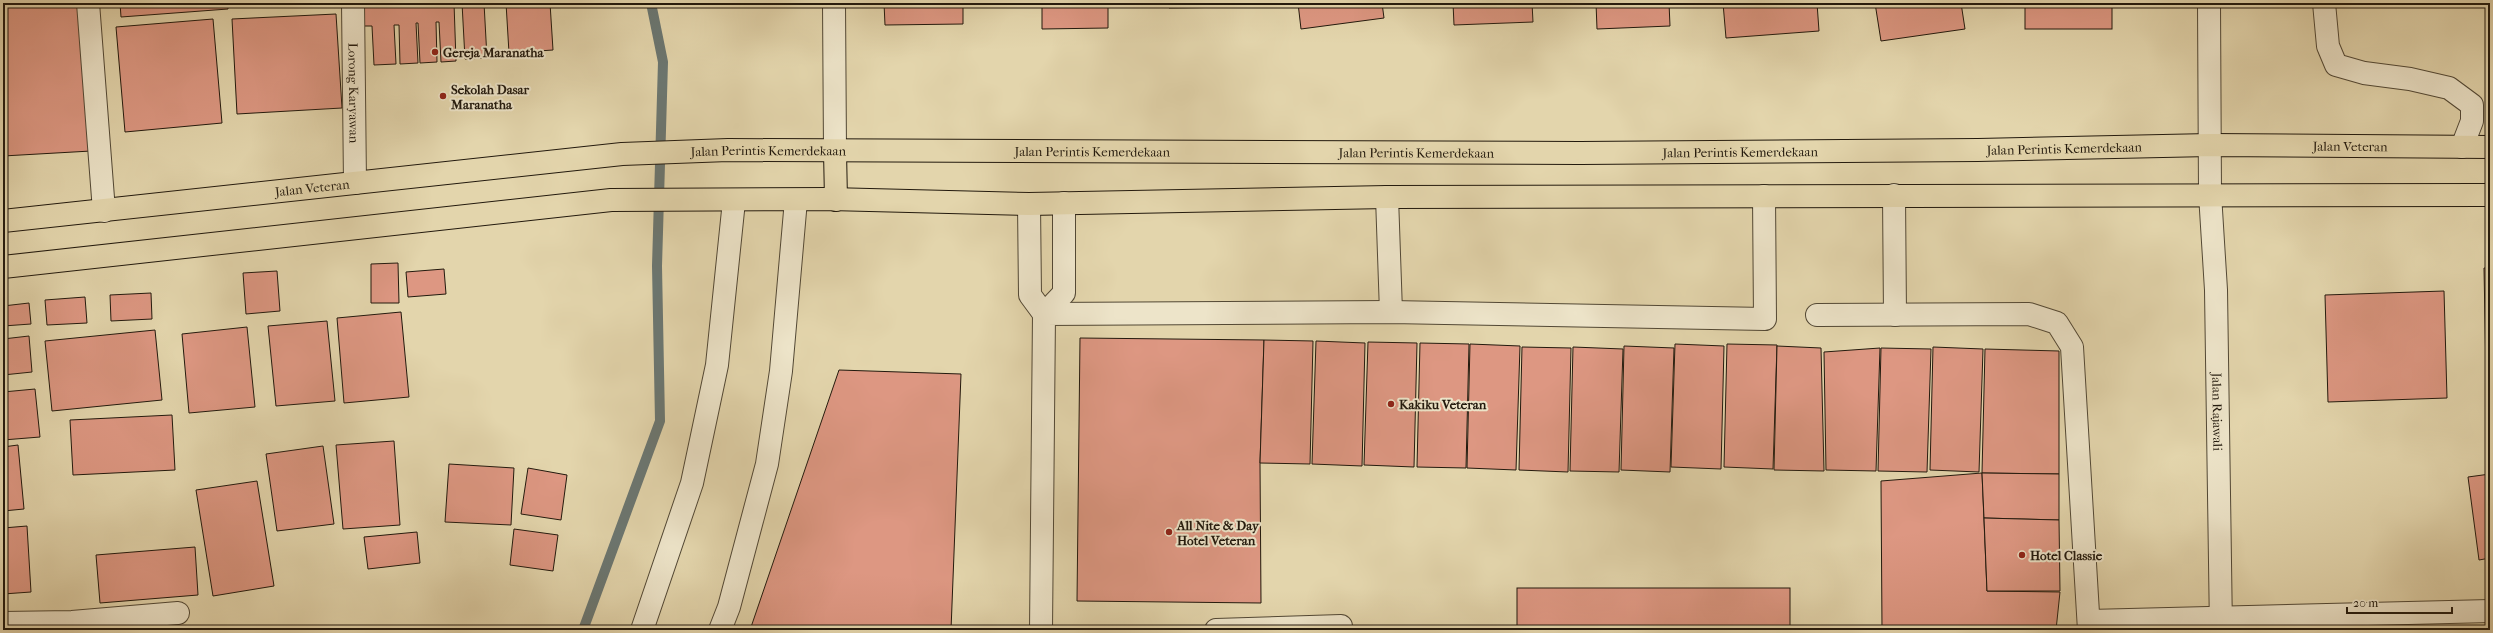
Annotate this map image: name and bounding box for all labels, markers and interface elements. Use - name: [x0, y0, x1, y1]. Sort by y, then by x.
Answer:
- street label: Lorong Karyawan: [346, 43, 362, 144]
- place label: Gereja Maranatha: [443, 45, 545, 60]
- marker: Gereja Maranatha: [430, 47, 440, 57]
- place label: Sekolah Dasar Maranatha: [450, 82, 530, 112]
- marker: Sekolah Dasar Maranatha: [438, 91, 448, 101]
- street label: Jalan Veteran: [2312, 138, 2388, 154]
- street label: Jalan Perintis Kemerdekaan: [1985, 139, 2143, 157]
- street label: Jalan Perintis Kemerdekaan: [689, 142, 847, 159]
- street label: Jalan Perintis Kemerdekaan: [1014, 144, 1171, 159]
- street label: Jalan Perintis Kemerdekaan: [1661, 144, 1819, 160]
- street label: Jalan Perintis Kemerdekaan: [1338, 145, 1495, 160]
- street label: Jalan Veteran: [273, 176, 351, 199]
- street label: Jalan Rajawali: [2210, 371, 2226, 451]
- place label: Kakiku Veteran: [1399, 397, 1487, 412]
- marker: Kakiku Veteran: [1386, 399, 1396, 409]
- place label: All Nite & Day Hotel Veteran: [1176, 518, 1260, 548]
- marker: All Nite & Day Hotel Veteran: [1164, 527, 1174, 537]
- place label: Hotel Classie: [2030, 548, 2103, 563]
- marker: Hotel Classie: [2017, 550, 2027, 560]
- scale bar: [2347, 589, 2452, 615]
- text: 20 m: [2353, 596, 2378, 610]

